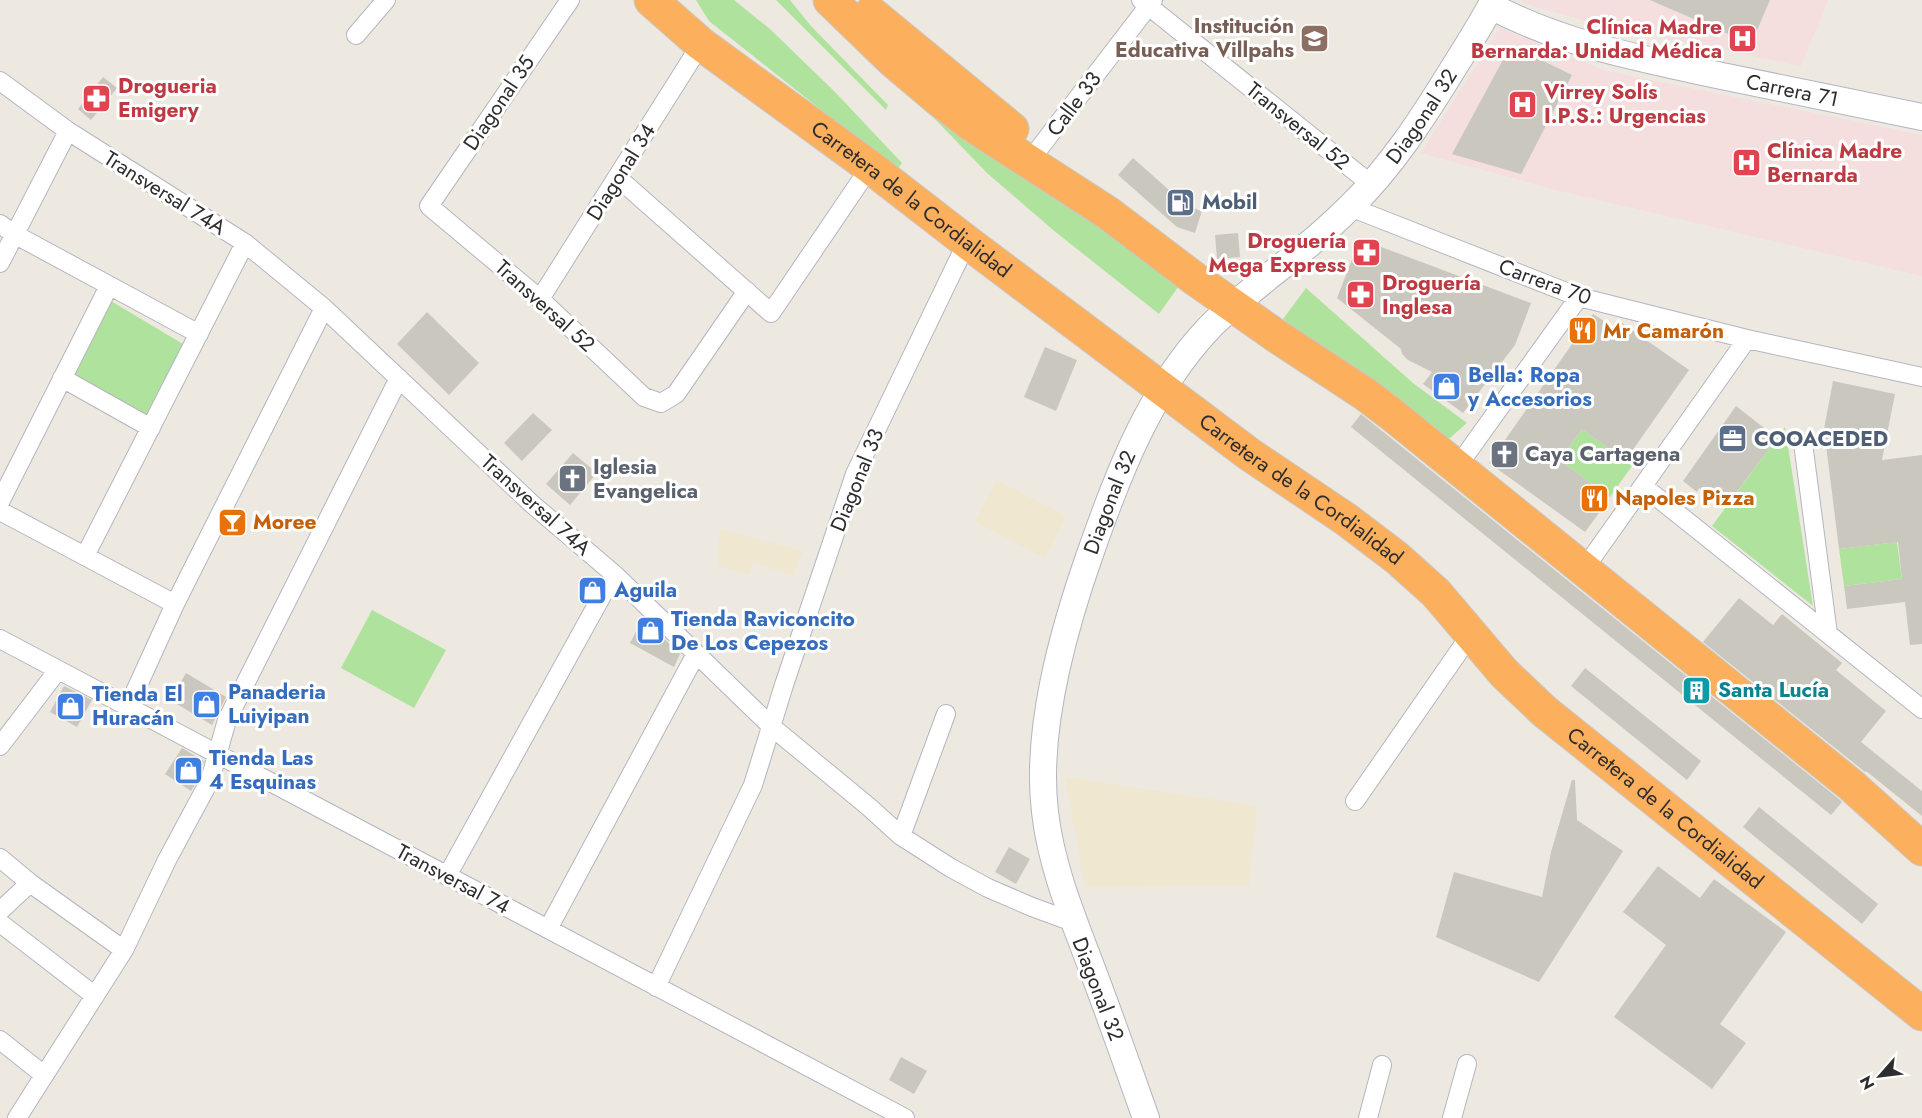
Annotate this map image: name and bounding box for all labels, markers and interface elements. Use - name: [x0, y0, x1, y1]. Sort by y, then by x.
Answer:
- place label: Institución Educativa Villpahs: [1115, 11, 1294, 65]
- place label: Clínica Madre Bernarda: Unidad Médica: [1471, 12, 1722, 66]
- school or university icon: Institución Educativa Villpahs: [1299, 22, 1331, 54]
- hospital icon: Clínica Madre Bernarda: Unidad Médica: [1727, 23, 1759, 55]
- street label: Diagonal 35: [456, 49, 542, 157]
- street label: Diagonal 32: [1379, 63, 1464, 170]
- street label: Calle 33: [1040, 65, 1108, 143]
- street label: Carrera 71: [1743, 66, 1841, 115]
- place label: Drogueria Emigery: [118, 71, 217, 125]
- street label: Transversal 52: [1240, 75, 1356, 177]
- place label: Virrey Solís I.P.S.: Urgencias: [1543, 77, 1706, 131]
- pharmacy icon: Drogueria Emigery: [81, 82, 113, 114]
- hospital icon: Virrey Solís I.P.S.: Urgencias: [1507, 88, 1539, 120]
- street label: Carretera de la Cordialidad: [805, 114, 1018, 285]
- street label: Diagonal 34: [579, 118, 663, 226]
- place label: Clínica Madre Bernarda: [1767, 136, 1902, 190]
- street label: Transversal 74A: [98, 144, 232, 242]
- hospital icon: Clínica Madre Bernarda: [1730, 147, 1762, 179]
- fuel station icon: Mobil: [1165, 186, 1197, 218]
- place label: Mobil: [1202, 187, 1258, 217]
- place label: Droguería Mega Express: [1209, 226, 1346, 280]
- pharmacy icon: Droguería Mega Express: [1351, 237, 1383, 269]
- street label: Carrera 70: [1494, 251, 1596, 313]
- street label: Transversal 52: [488, 253, 602, 359]
- place label: Droguería Inglesa: [1382, 268, 1481, 322]
- pharmacy icon: Droguería Inglesa: [1345, 279, 1377, 311]
- restaurant icon: Mr Camarón: [1566, 315, 1598, 347]
- place label: Mr Camarón: [1603, 316, 1724, 346]
- place label: Bella: Ropa y Accesorios: [1467, 360, 1592, 414]
- shop icon: Bella: Ropa y Accesorios: [1431, 371, 1463, 403]
- street label: Carretera de la Cordialidad: [1193, 406, 1409, 572]
- office icon: COOACEDED: [1717, 423, 1749, 455]
- street label: Diagonal 33: [823, 424, 891, 536]
- place label: COOACEDED: [1754, 424, 1888, 454]
- church icon: Caya Cartagena: [1488, 438, 1520, 470]
- place label: Caya Cartagena: [1525, 439, 1680, 469]
- street label: Diagonal 32: [1076, 446, 1143, 558]
- street label: Transversal 74A: [474, 447, 598, 563]
- place label: Iglesia Evangelica: [593, 452, 698, 506]
- church icon: Iglesia Evangelica: [556, 463, 588, 495]
- restaurant icon: Napoles Pizza: [1578, 482, 1610, 514]
- place label: Napoles Pizza: [1615, 483, 1755, 513]
- bar icon: Moree: [216, 506, 248, 538]
- place label: Moree: [253, 507, 316, 537]
- shop icon: Aguila: [577, 574, 609, 606]
- place label: Aguila: [613, 575, 677, 605]
- place label: Tienda Raviconcito De Los Cepezos: [671, 604, 855, 658]
- shop icon: Tienda Raviconcito De Los Cepezos: [634, 615, 666, 647]
- building icon: Santa Lucía: [1681, 674, 1713, 706]
- place label: Santa Lucía: [1718, 675, 1829, 705]
- place label: Panaderia Luiyipan: [228, 677, 326, 731]
- place label: Tienda El Huracán: [92, 679, 183, 733]
- shop icon: Panaderia Luiyipan: [191, 688, 223, 720]
- shop icon: Tienda El Huracán: [55, 690, 87, 722]
- street label: Carretera de la Cordialidad: [1561, 720, 1770, 896]
- place label: Tienda Las 4 Esquinas: [209, 743, 316, 797]
- shop icon: Tienda Las 4 Esquinas: [172, 754, 204, 786]
- street label: Transversal 74: [391, 836, 515, 922]
- street label: Diagonal 32: [1064, 933, 1132, 1045]
- north arrow: [1850, 1046, 1910, 1106]
- text: N: [1854, 1072, 1880, 1094]

